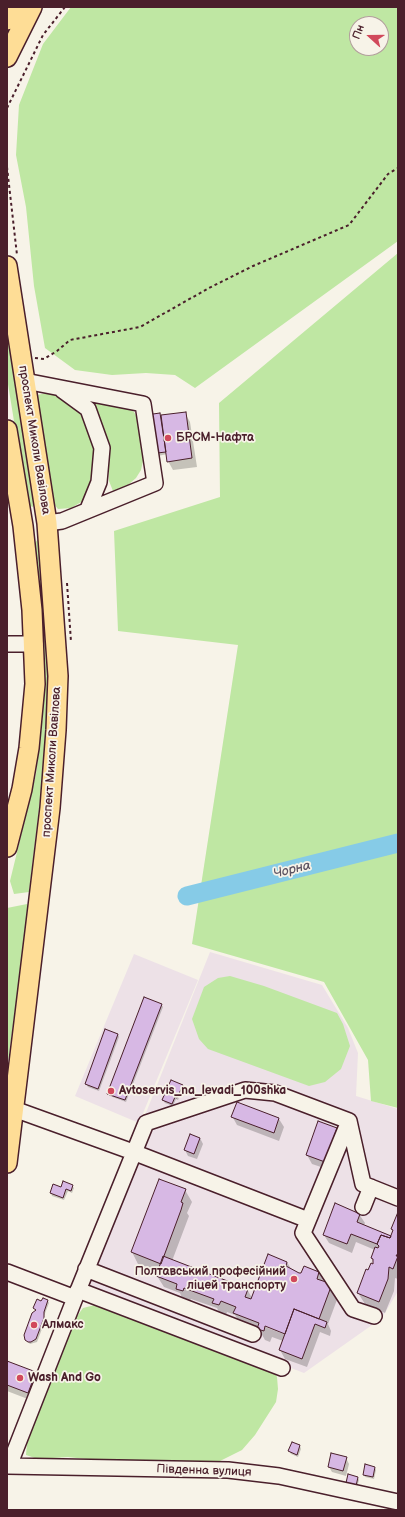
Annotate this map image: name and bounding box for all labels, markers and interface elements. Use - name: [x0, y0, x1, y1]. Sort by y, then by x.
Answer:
- north arrow: [349, 16, 389, 56]
- text: Пн: [350, 23, 367, 41]
- street label: проспект Миколи Вавілова: [15, 364, 53, 516]
- place label: БРСМ-Нафта: [176, 431, 254, 445]
- marker: БРСМ-Нафта: [163, 433, 173, 443]
- street label: проспект Миколи Вавілова: [40, 686, 64, 838]
- water label: Чорна: [272, 858, 312, 882]
- place label: Avtoservis_na_levadi_100shka: [119, 1084, 286, 1098]
- marker: Avtoservis_na_levadi_100shka: [106, 1086, 116, 1096]
- place label: Полтавський професійний ліцей транспорту: [135, 1265, 286, 1293]
- marker: Полтавський професійний ліцей транспорту: [289, 1274, 299, 1284]
- place label: Алмакс: [42, 1318, 84, 1332]
- marker: Алмакс: [29, 1320, 39, 1330]
- place label: Wash And Go: [28, 1371, 101, 1385]
- marker: Wash And Go: [15, 1373, 25, 1383]
- street label: Південна вулиця: [156, 1462, 252, 1480]

